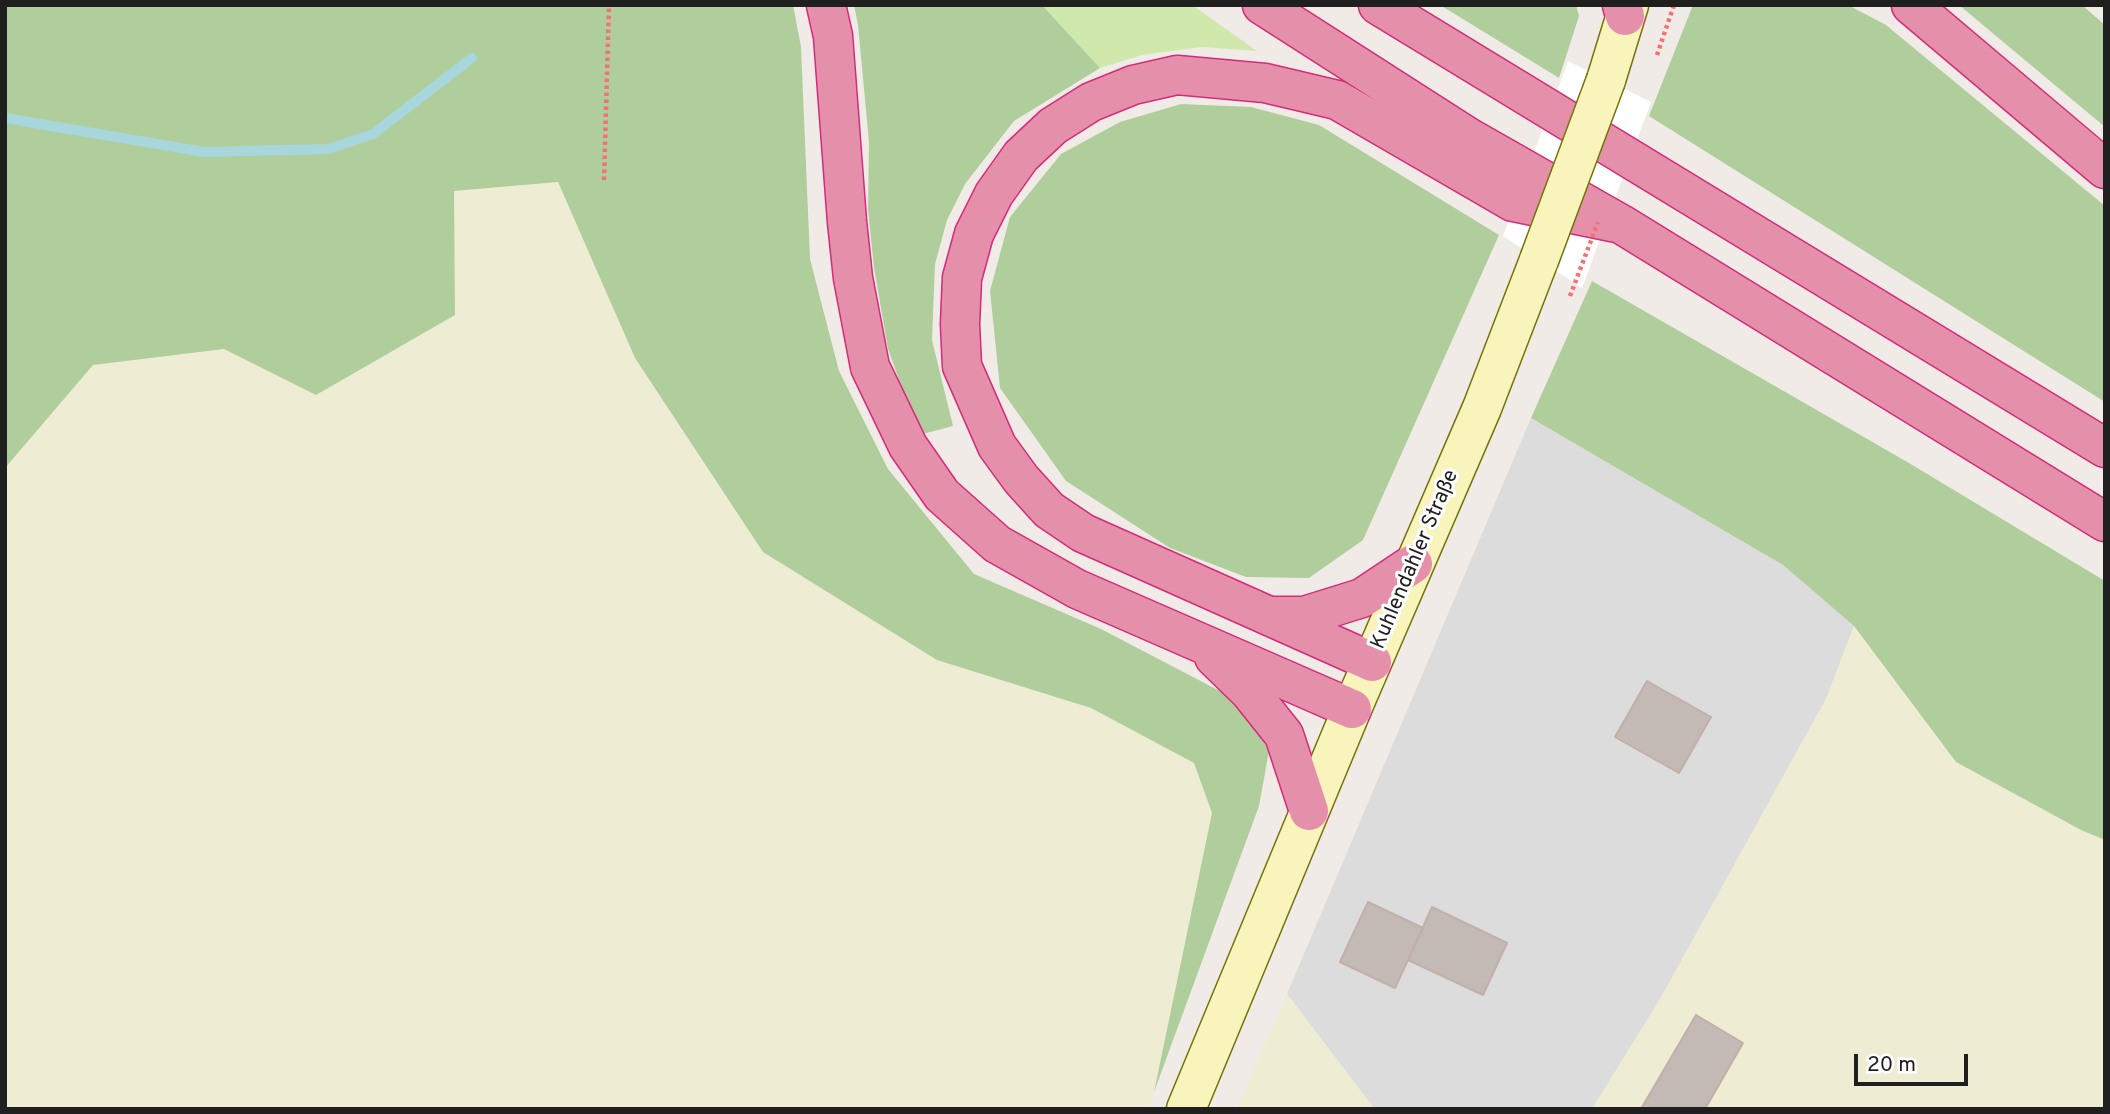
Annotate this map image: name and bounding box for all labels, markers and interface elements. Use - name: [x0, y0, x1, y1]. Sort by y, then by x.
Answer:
- street label: Kuhlendahler Straße: [1367, 466, 1465, 654]
- scale bar: [1858, 1040, 1972, 1084]
- text: 20 m: [1867, 1052, 1916, 1079]

